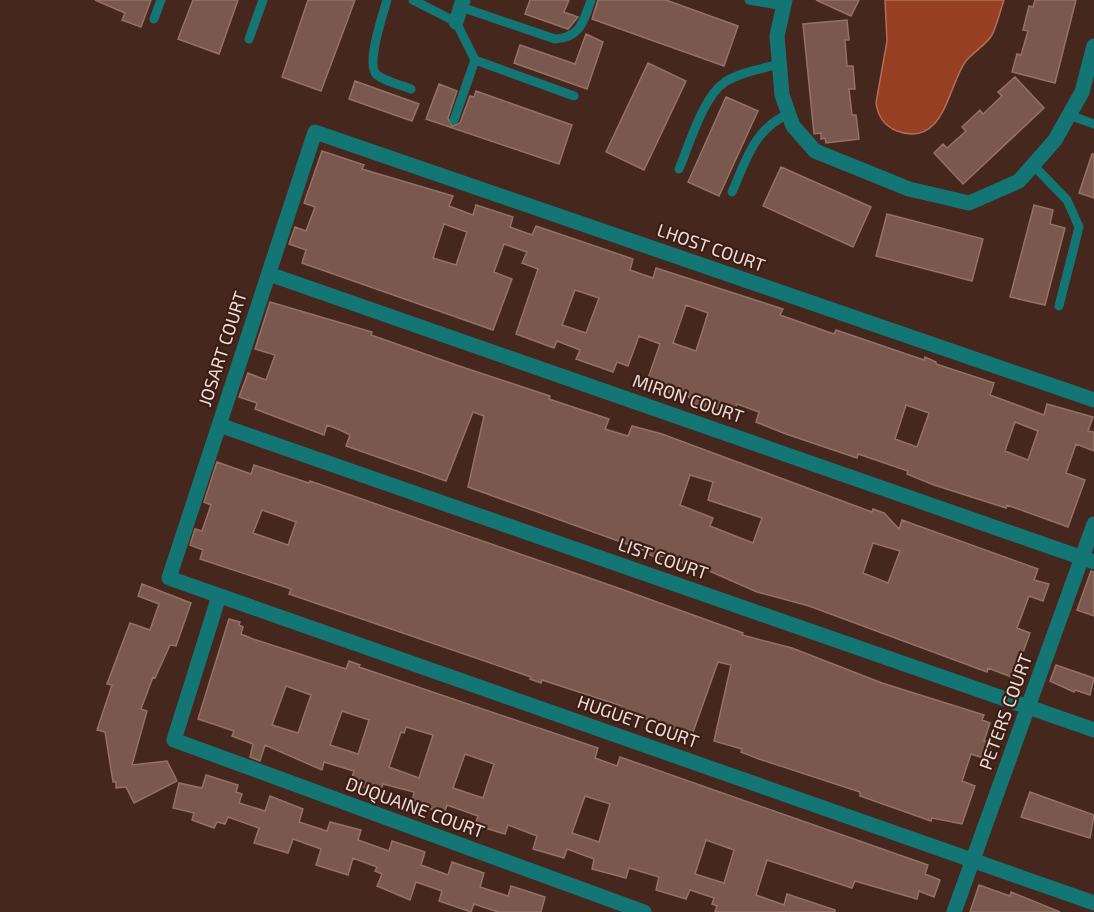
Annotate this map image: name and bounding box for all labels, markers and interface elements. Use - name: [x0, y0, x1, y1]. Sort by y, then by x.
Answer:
- street label: LHOST COURT: [654, 218, 769, 276]
- street label: JOSART COURT: [193, 288, 251, 409]
- street label: MIRON COURT: [630, 369, 747, 427]
- street label: LIST COURT: [615, 532, 712, 584]
- street label: PETERS COURT: [974, 650, 1036, 773]
- street label: HUGUET COURT: [575, 690, 702, 752]
- street label: DUQUAINE COURT: [343, 772, 488, 843]

